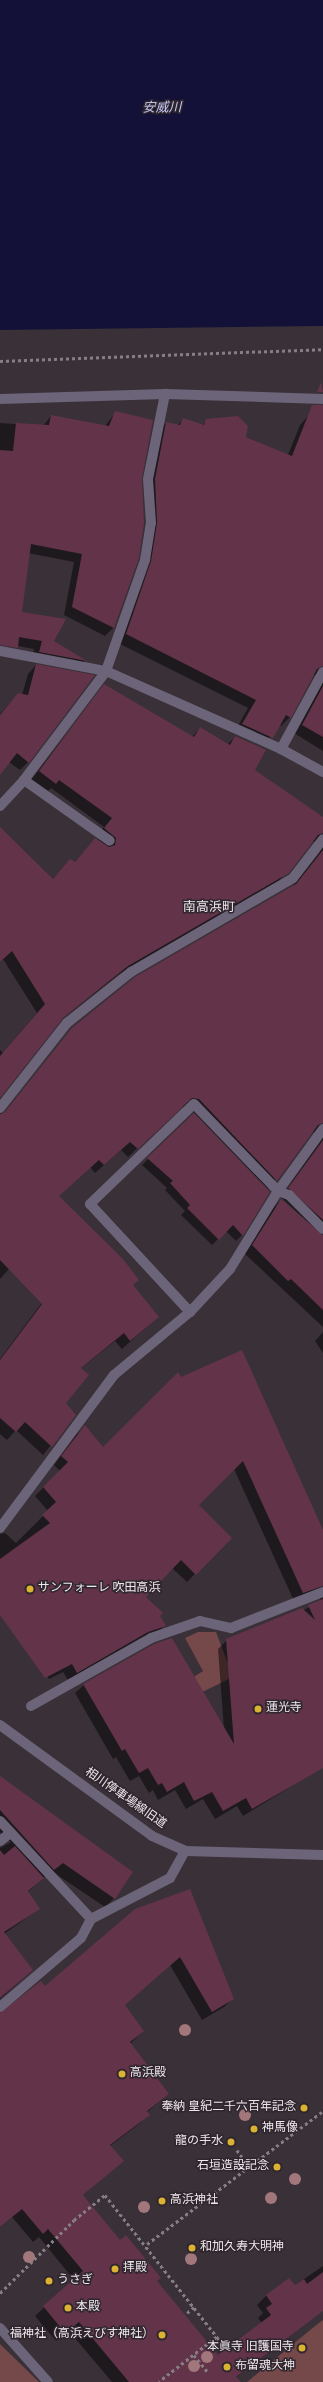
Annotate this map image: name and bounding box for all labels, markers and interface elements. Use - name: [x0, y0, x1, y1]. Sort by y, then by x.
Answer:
- water label: 安威川: [142, 101, 182, 117]
- district label: 南高浜町: [183, 900, 235, 916]
- place label: サンフォーレ 吹田高浜: [38, 1582, 161, 1596]
- marker: サンフォーレ 吹田高浜: [25, 1584, 35, 1594]
- place label: 蓮光寺: [266, 1702, 302, 1716]
- marker: 蓮光寺: [253, 1704, 263, 1714]
- street label: 相川停車場線旧道: [82, 1766, 168, 1832]
- place label: 高浜殿: [130, 2067, 166, 2081]
- marker: 高浜殿: [117, 2069, 127, 2079]
- place label: 奉納 皇紀二千六百年記念: [161, 2101, 296, 2115]
- marker: 奉納 皇紀二千六百年記念: [299, 2103, 309, 2113]
- place label: 神馬像: [262, 2122, 298, 2136]
- marker: 神馬像: [249, 2124, 259, 2134]
- place label: 龍の手水: [175, 2135, 223, 2149]
- marker: 龍の手水: [226, 2137, 236, 2147]
- place label: 石垣造設記念: [197, 2160, 269, 2174]
- marker: 石垣造設記念: [272, 2162, 282, 2172]
- place label: 高浜神社: [170, 2194, 218, 2208]
- marker: 高浜神社: [157, 2196, 167, 2206]
- place label: 和加久寿大明神: [200, 2241, 284, 2255]
- marker: 和加久寿大明神: [187, 2243, 197, 2253]
- place label: 拝殿: [123, 2262, 147, 2276]
- marker: 拝殿: [110, 2264, 120, 2274]
- place label: うさぎ: [57, 2274, 93, 2288]
- marker: うさぎ: [44, 2276, 54, 2286]
- place label: 本殿: [76, 2301, 100, 2315]
- marker: 本殿: [63, 2303, 73, 2313]
- place label: 福神社（高浜えびす神社）: [10, 2328, 154, 2342]
- marker: 福神社（高浜えびす神社）: [157, 2330, 167, 2340]
- place label: 本眞寺 旧護国寺: [207, 2341, 294, 2355]
- marker: 本眞寺 旧護国寺: [297, 2343, 307, 2353]
- place label: 布留魂大神: [235, 2360, 295, 2374]
- marker: 布留魂大神: [222, 2362, 232, 2372]

